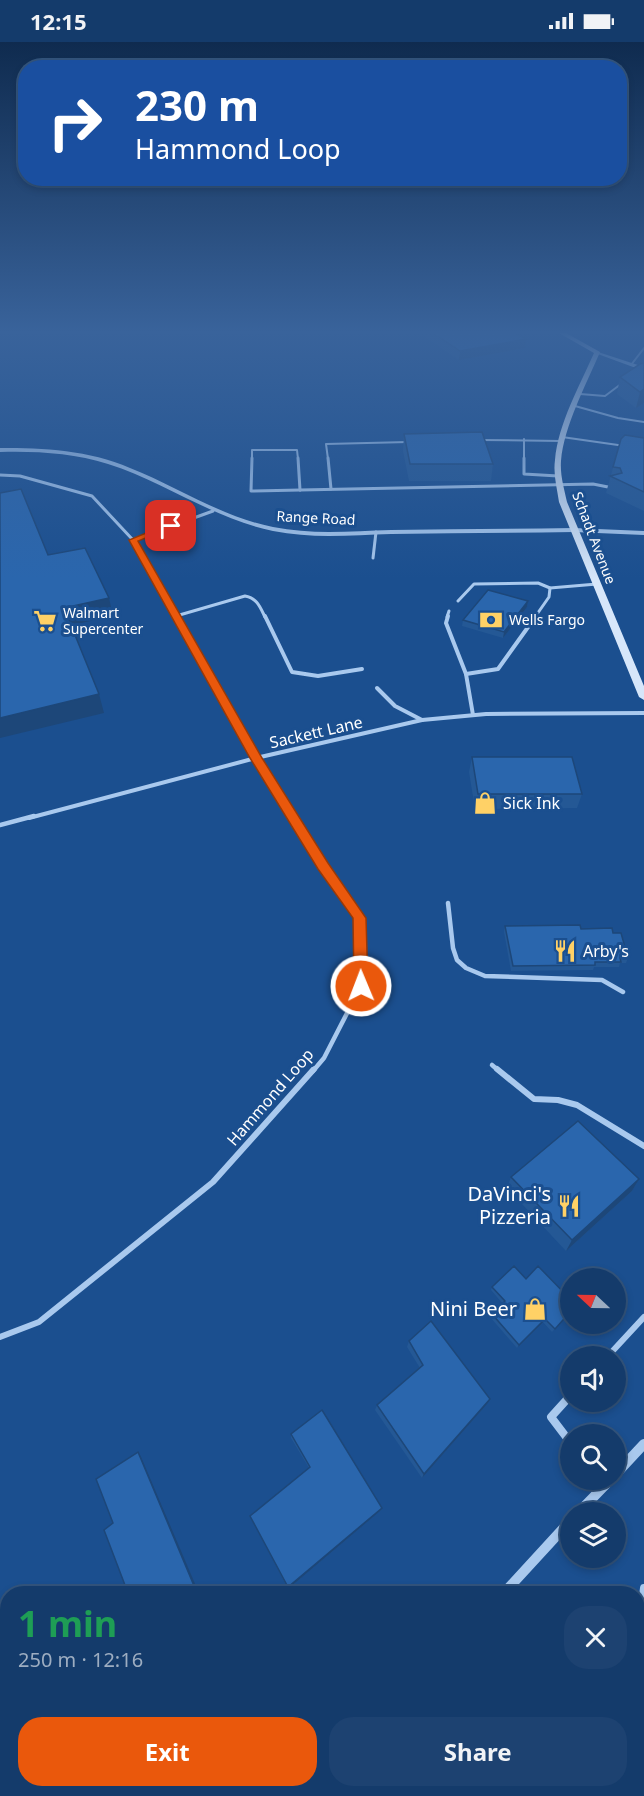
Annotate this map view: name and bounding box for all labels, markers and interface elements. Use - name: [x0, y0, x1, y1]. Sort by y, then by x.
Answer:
- text: 12:15: [30, 6, 87, 36]
- text: 230 m: [135, 76, 259, 133]
- icon: right: [36, 84, 114, 162]
- text: Hammond Loop: [135, 130, 341, 167]
- street label: Schadt Avenue: [568, 489, 621, 587]
- pin: [145, 500, 196, 551]
- street label: Range Road: [276, 506, 356, 529]
- icon: arrive: [154, 509, 187, 542]
- place label: Walmart Supercenter: [63, 603, 144, 638]
- bank icon: Wells Fargo: [478, 607, 504, 633]
- supermarket icon: Walmart Supercenter: [32, 608, 58, 634]
- place label: Wells Fargo: [509, 610, 585, 629]
- street label: Sackett Lane: [267, 711, 365, 753]
- shop icon: Sick Ink: [472, 790, 498, 816]
- place label: Sick Ink: [503, 792, 561, 814]
- restaurant icon: Arby's: [552, 938, 578, 964]
- place label: Arby's: [583, 940, 629, 962]
- position arrow: [329, 954, 393, 1018]
- street label: Hammond Loop: [222, 1044, 318, 1150]
- place label: DaVinci's Pizzeria: [467, 1180, 551, 1230]
- restaurant icon: DaVinci's Pizzeria: [556, 1193, 582, 1219]
- north arrow: [560, 1268, 626, 1334]
- map controls: [560, 1268, 626, 1568]
- place label: Nini Beer: [430, 1295, 517, 1322]
- shop icon: Nini Beer: [522, 1296, 548, 1322]
- button: sound: [560, 1346, 626, 1412]
- button: search: [560, 1424, 626, 1490]
- button: layers: [560, 1502, 626, 1568]
- text: 1 min: [18, 1599, 117, 1648]
- button: close: [564, 1606, 627, 1669]
- text: 250 m · 12:16: [18, 1646, 143, 1673]
- button: Exit: [18, 1717, 317, 1786]
- button: Share: [329, 1717, 627, 1786]

